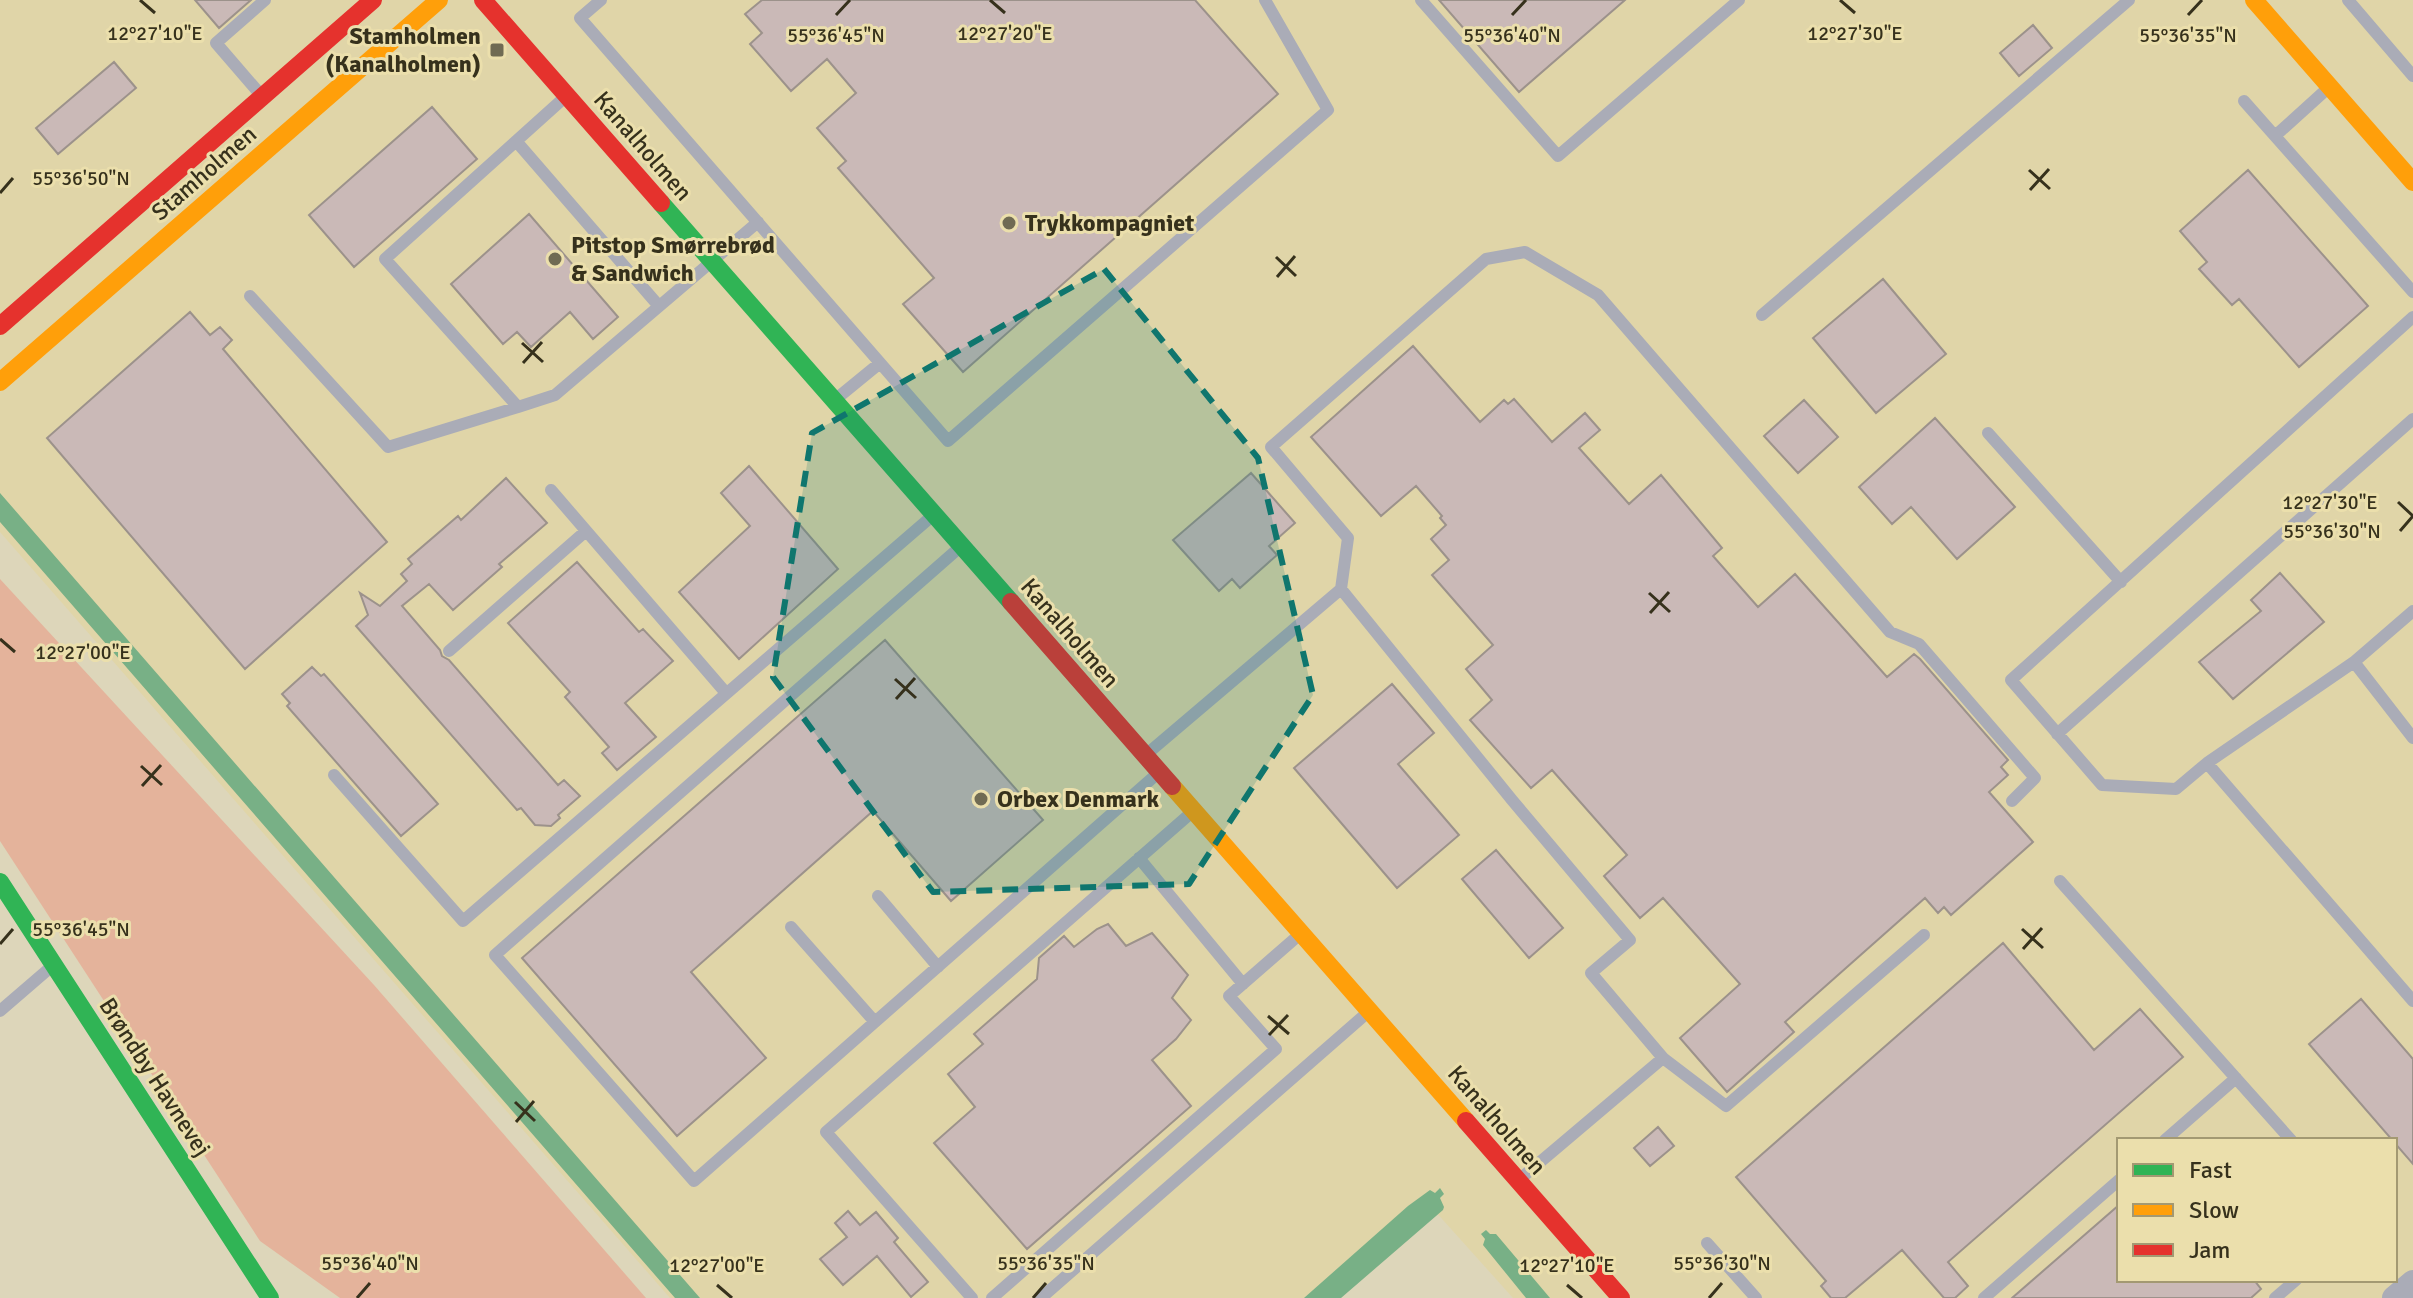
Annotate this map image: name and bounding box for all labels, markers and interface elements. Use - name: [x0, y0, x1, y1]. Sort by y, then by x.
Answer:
- text: 12°27'10"E: [107, 21, 203, 46]
- place label: Stamholmen (Kanalholmen): [325, 21, 481, 79]
- text: 12°27'20"E: [957, 21, 1053, 46]
- text: 12°27'30"E: [1807, 21, 1903, 46]
- text: 55°36'45"N: [787, 23, 885, 48]
- text: 55°36'40"N: [1463, 23, 1561, 48]
- text: 55°36'35"N: [2139, 23, 2237, 48]
- marker: Stamholmen (Kanalholmen): [488, 41, 506, 59]
- street label: Kanalholmen: [587, 85, 699, 207]
- street label: Stamholmen: [145, 119, 263, 227]
- text: 55°36'50"N: [32, 166, 130, 191]
- place label: Trykkompagniet: [1025, 208, 1194, 238]
- marker: Trykkompagniet: [1000, 214, 1018, 232]
- place label: Pitstop Smørrebrød & Sandwich: [571, 230, 775, 288]
- marker: Pitstop Smørrebrød & Sandwich: [546, 250, 564, 268]
- text: 12°27'30"E: [2282, 490, 2378, 515]
- text: 55°36'30"N: [2283, 519, 2381, 544]
- street label: Kanalholmen: [1014, 572, 1126, 694]
- text: 12°27'00"E: [35, 640, 131, 665]
- place label: Orbex Denmark: [997, 784, 1159, 814]
- marker: Orbex Denmark: [972, 790, 990, 808]
- text: 55°36'45"N: [32, 917, 130, 942]
- street label: Brøndby Havnevej: [93, 992, 217, 1162]
- street label: Kanalholmen: [1441, 1059, 1553, 1181]
- legend: [2117, 1138, 2397, 1282]
- text: Fast: [2189, 1155, 2232, 1185]
- text: Slow: [2189, 1195, 2239, 1225]
- text: Jam: [2189, 1235, 2230, 1265]
- text: 55°36'40"N: [321, 1251, 419, 1276]
- text: 55°36'35"N: [997, 1251, 1095, 1276]
- text: 55°36'30"N: [1673, 1251, 1771, 1276]
- text: 12°27'00"E: [669, 1253, 765, 1278]
- text: 12°27'10"E: [1519, 1253, 1615, 1278]

